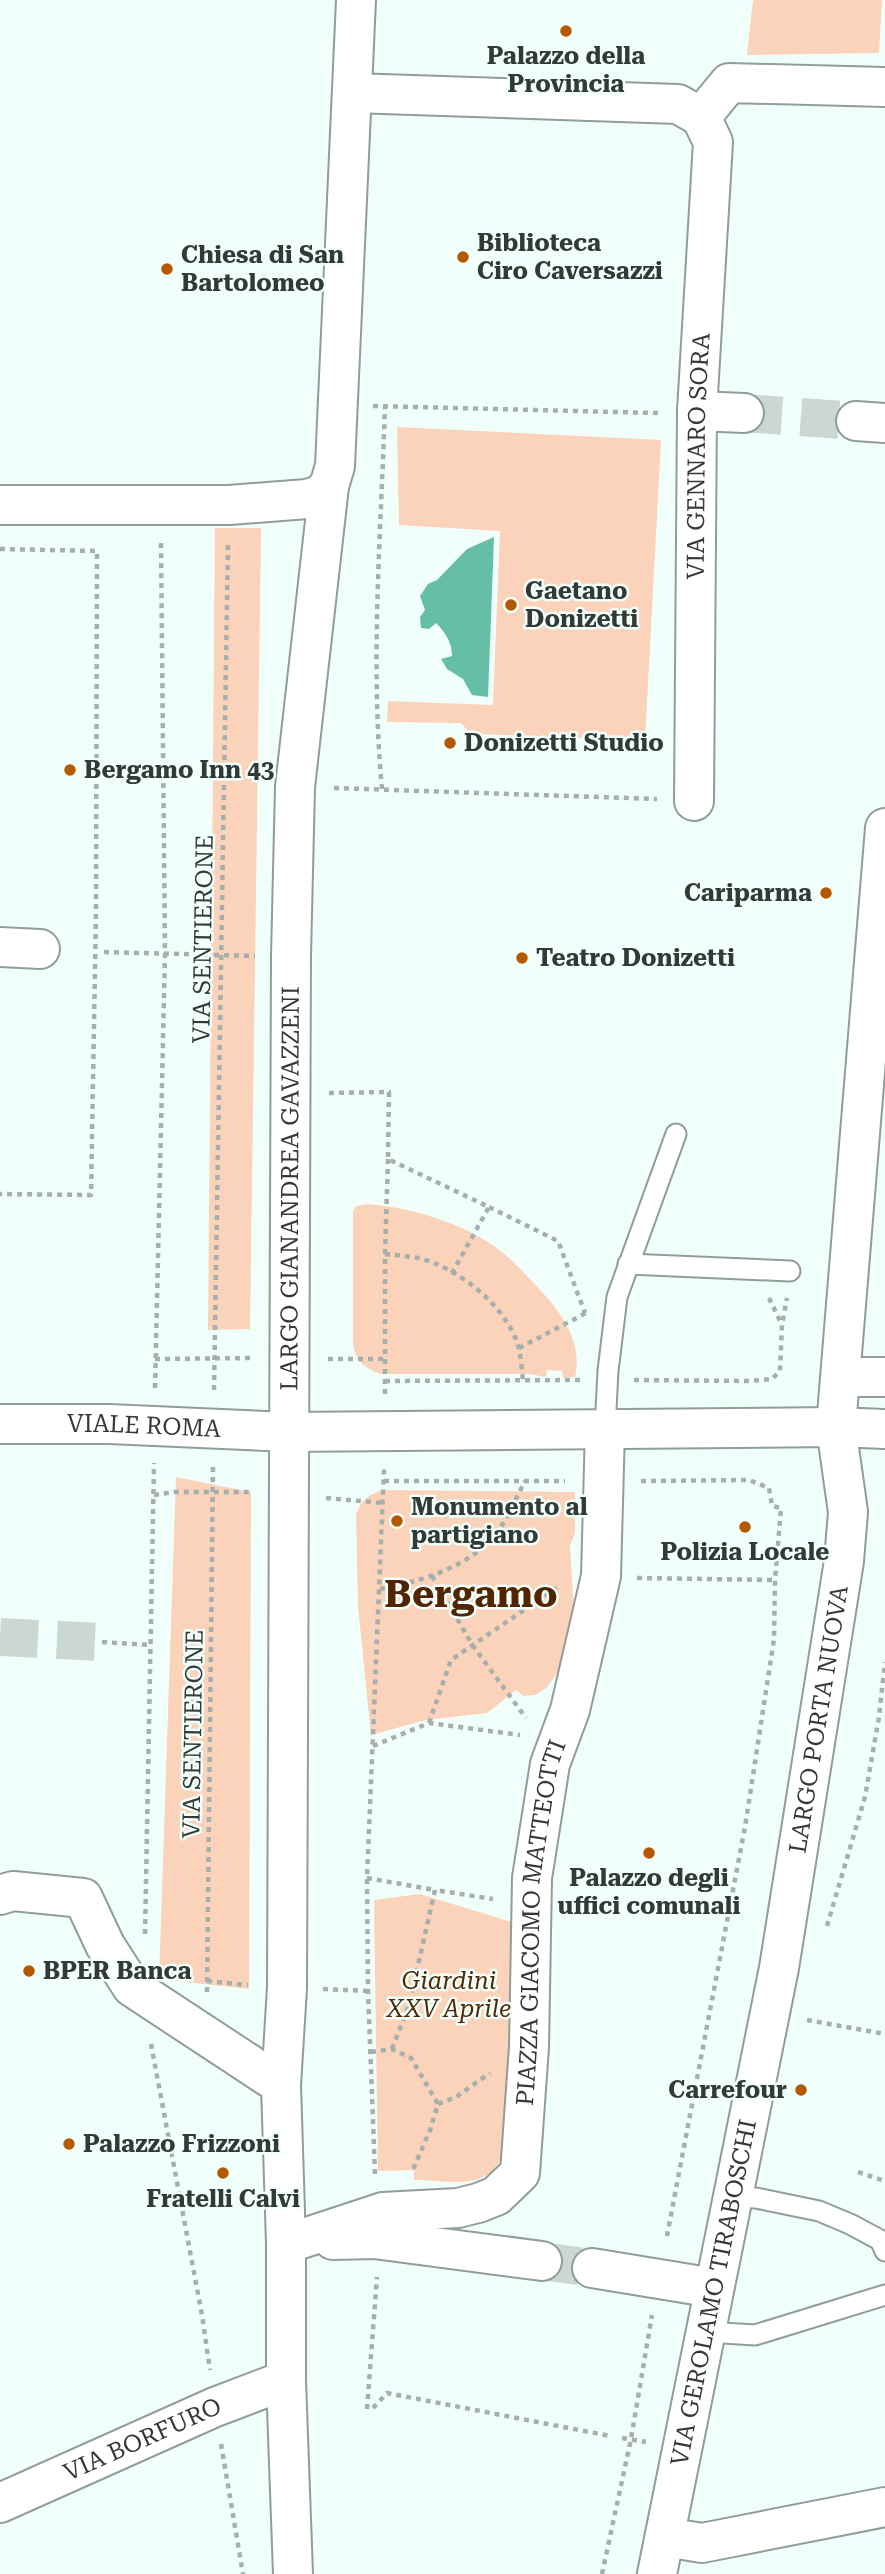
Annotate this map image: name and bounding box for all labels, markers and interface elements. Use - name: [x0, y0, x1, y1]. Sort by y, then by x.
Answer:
- marker: Palazzo della Provincia: [558, 23, 574, 39]
- place label: Palazzo della Provincia: [487, 42, 645, 98]
- place label: Biblioteca Ciro Caversazzi: [477, 229, 663, 285]
- place label: Chiesa di San Bartolomeo: [181, 241, 344, 297]
- marker: Biblioteca Ciro Caversazzi: [455, 249, 471, 265]
- marker: Chiesa di San Bartolomeo: [159, 261, 175, 277]
- street label: VIA GENNARO SORA: [682, 332, 716, 579]
- place label: Gaetano Donizetti: [525, 577, 638, 633]
- marker: Gaetano Donizetti: [503, 597, 519, 613]
- place label: Donizetti Studio: [464, 729, 664, 757]
- marker: Donizetti Studio: [442, 735, 458, 751]
- place label: Bergamo Inn 43: [84, 756, 274, 784]
- marker: Bergamo Inn 43: [62, 762, 78, 778]
- street label: VIA SENTIERONE: [187, 834, 219, 1044]
- place label: Cariparma: [684, 879, 812, 907]
- marker: Cariparma: [818, 885, 834, 901]
- place label: Teatro Donizetti: [536, 944, 735, 972]
- marker: Teatro Donizetti: [514, 950, 530, 966]
- street label: LARGO GIANANDREA GAVAZZENI: [275, 986, 305, 1391]
- street label: VIALE ROMA: [67, 1410, 222, 1443]
- place label: Monumento al partigiano: [411, 1493, 588, 1549]
- marker: Monumento al partigiano: [389, 1513, 405, 1529]
- marker: Polizia Locale: [737, 1519, 753, 1535]
- place label: Polizia Locale: [661, 1538, 829, 1566]
- district label: Bergamo: [384, 1572, 558, 1617]
- street label: LARGO PORTA NUOVA: [784, 1583, 854, 1855]
- street label: VIA SENTIERONE: [177, 1629, 209, 1839]
- street label: PIAZZA GIACOMO MATTEOTTI: [511, 1736, 572, 2107]
- marker: Palazzo degli uffici comunali: [641, 1845, 657, 1861]
- place label: Palazzo degli uffici comunali: [558, 1864, 740, 1920]
- place label: BPER Banca: [43, 1957, 192, 1985]
- marker: BPER Banca: [21, 1963, 37, 1979]
- park label: Giardini XXV Aprile: [386, 1967, 511, 2023]
- place label: Carrefour: [668, 2076, 787, 2104]
- marker: Carrefour: [793, 2082, 809, 2098]
- street label: VIA GEROLAMO TIRABOSCHI: [665, 2117, 762, 2468]
- place label: Palazzo Frizzoni: [83, 2130, 280, 2158]
- marker: Palazzo Frizzoni: [61, 2136, 77, 2152]
- marker: Fratelli Calvi: [215, 2165, 231, 2181]
- place label: Fratelli Calvi: [146, 2185, 300, 2213]
- street label: VIA BORFURO: [59, 2392, 226, 2487]

